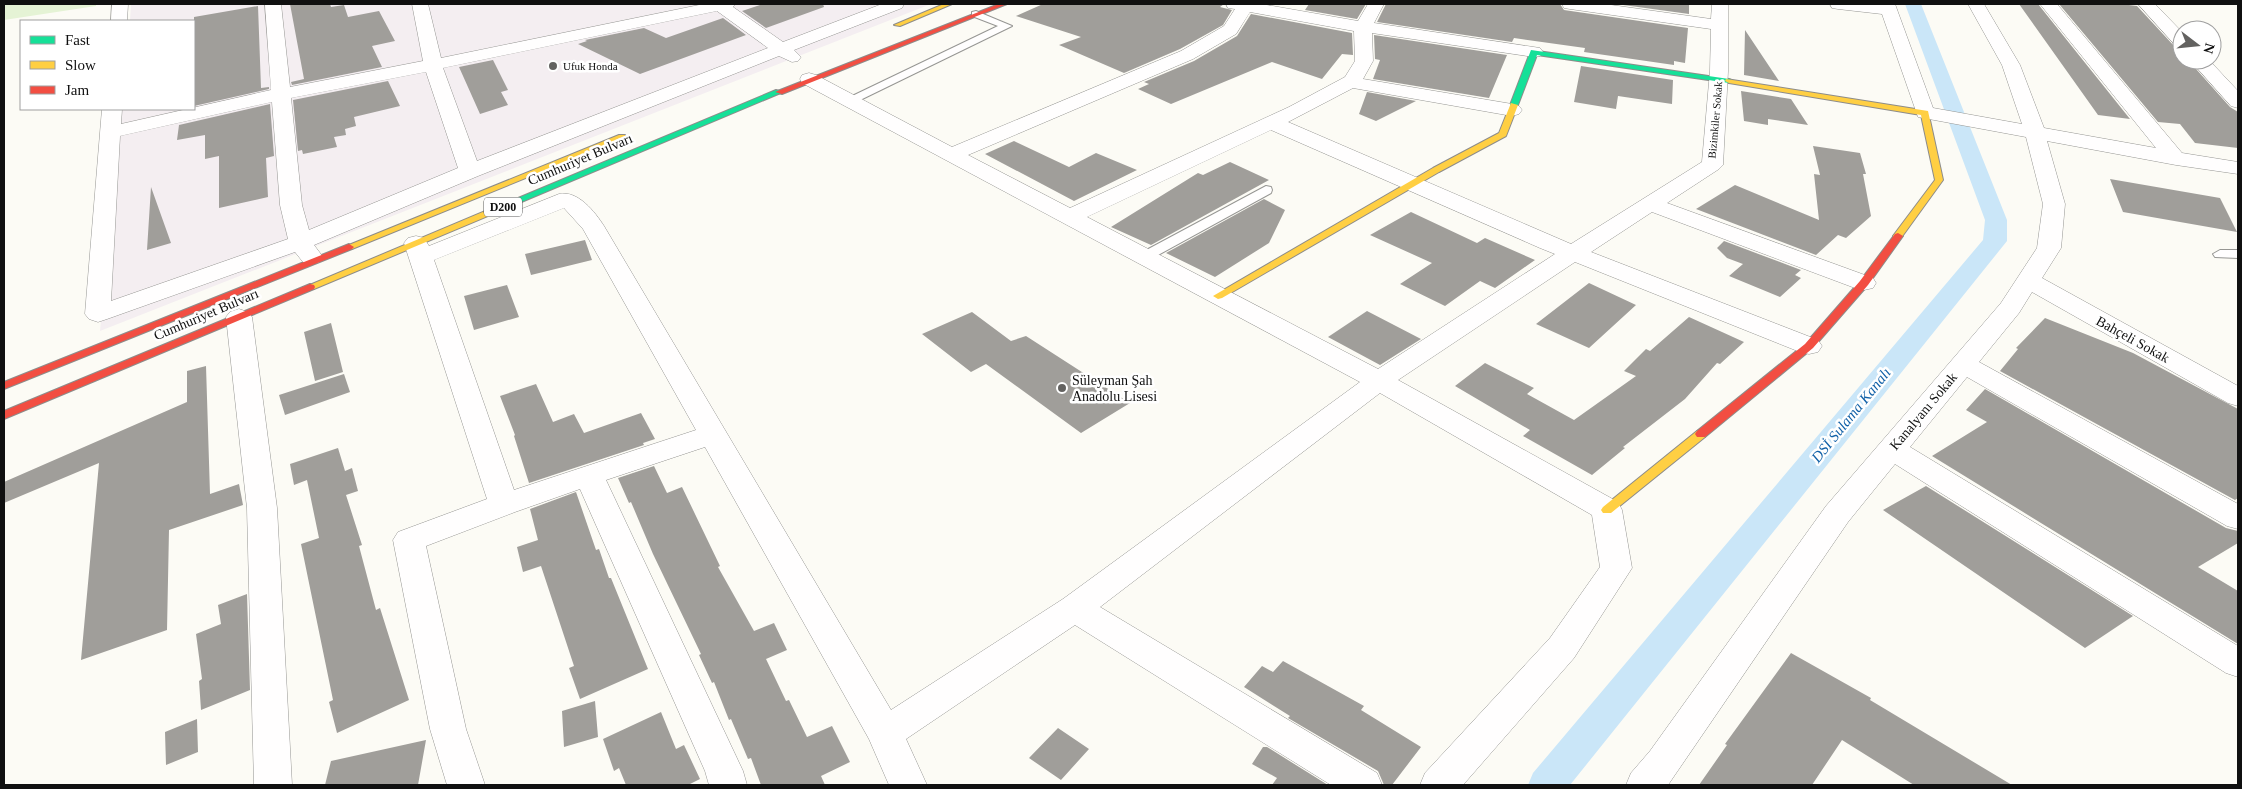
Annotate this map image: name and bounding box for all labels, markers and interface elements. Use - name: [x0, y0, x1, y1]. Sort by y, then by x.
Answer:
- legend: [20, 20, 195, 110]
- north arrow: [2172, 20, 2222, 70]
- text: Fast: [65, 32, 91, 48]
- text: N: [2200, 42, 2218, 55]
- text: Slow: [65, 57, 96, 73]
- marker: Ufuk Honda: [547, 60, 559, 72]
- place label: Ufuk Honda: [563, 60, 618, 72]
- street label: Bizimkiler Sokak: [1706, 80, 1724, 159]
- text: Jam: [65, 82, 89, 98]
- street label: Cumhuriyet Bulvarı: [526, 131, 635, 188]
- road number: D200: [484, 198, 522, 216]
- street label: Cumhuriyet Bulvarı: [152, 286, 261, 343]
- street label: Bahçeli Sokak: [2094, 313, 2172, 366]
- water label: DSİ Sulama Kanalı: [1807, 365, 1894, 466]
- street label: Kanalyanı Sokak: [1887, 370, 1960, 453]
- place label: Süleyman Şah Anadolu Lisesi: [1072, 373, 1157, 404]
- marker: Süleyman Şah Anadolu Lisesi: [1056, 382, 1068, 394]

